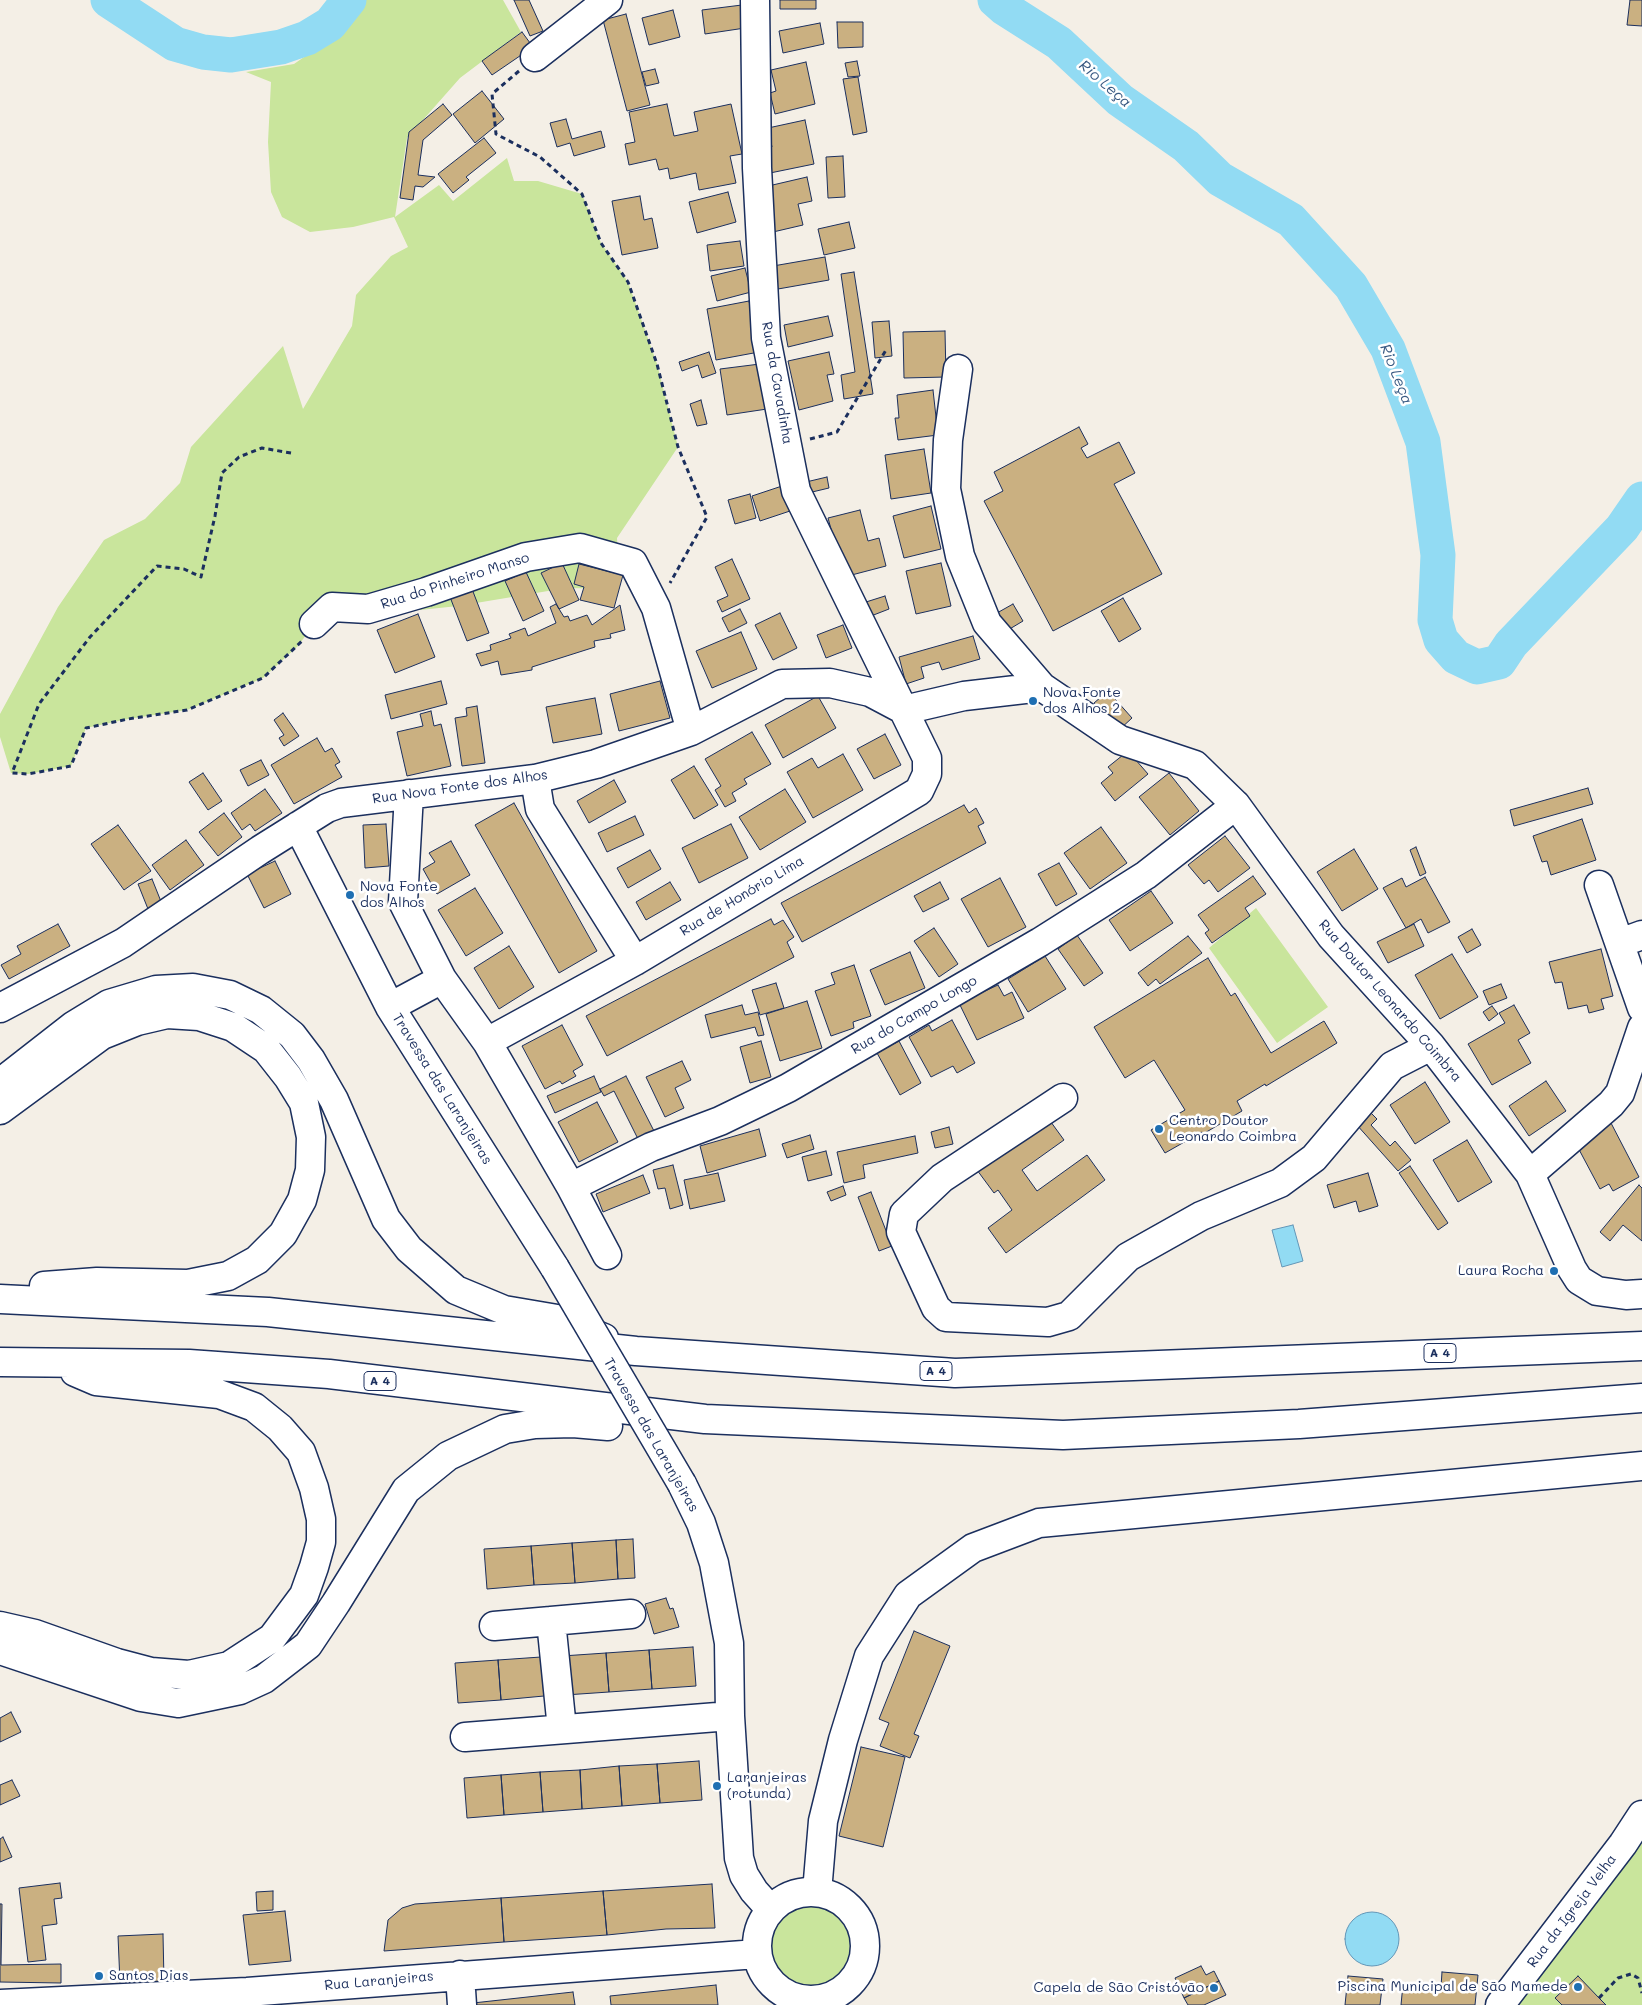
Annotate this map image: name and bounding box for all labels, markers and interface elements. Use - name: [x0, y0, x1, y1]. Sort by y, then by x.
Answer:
- water label: Rio Leça: [1075, 56, 1135, 112]
- street label: Rua da Cavadinha: [758, 320, 796, 446]
- water label: Rio Leça: [1376, 341, 1416, 407]
- street label: Rua do Pinheiro Manso: [378, 549, 532, 613]
- place label: Nova Fonte dos Alhos 2: [1043, 685, 1121, 718]
- marker: Nova Fonte dos Alhos 2: [1027, 695, 1039, 707]
- street label: Rua Nova Fonte dos Alhos: [371, 766, 549, 808]
- street label: Rua de Honório Lima: [677, 852, 807, 940]
- place label: Nova Fonte dos Alhos: [360, 879, 438, 912]
- marker: Nova Fonte dos Alhos: [344, 889, 356, 901]
- street label: Rua Doutor Leonardo Coimbra: [1315, 917, 1465, 1085]
- street label: Rua do Campo Longo: [848, 972, 980, 1058]
- street label: Travessa das Laranjeiras: [388, 1010, 496, 1168]
- place label: Centro Doutor Leonardo Coimbra: [1169, 1113, 1297, 1146]
- marker: Centro Doutor Leonardo Coimbra: [1153, 1123, 1165, 1135]
- place label: Laura Rocha: [1458, 1263, 1544, 1279]
- marker: Laura Rocha: [1548, 1265, 1560, 1277]
- road number: A 4: [1424, 1344, 1456, 1362]
- street label: Travessa das Laranjeiras: [600, 1355, 702, 1515]
- road number: A 4: [920, 1362, 952, 1380]
- road number: A 4: [364, 1372, 396, 1390]
- place label: Laranjeiras (rotunda): [727, 1770, 807, 1802]
- marker: Laranjeiras (rotunda): [711, 1780, 723, 1792]
- street label: Rua da Igreja Velha: [1524, 1851, 1620, 1971]
- place label: Santos Dias: [109, 1968, 189, 1984]
- street label: Rua Laranjeiras: [324, 1968, 434, 1994]
- marker: Santos Dias: [93, 1970, 105, 1982]
- place label: Piscina Municipal de São Mamede: [1338, 1979, 1568, 1995]
- place label: Capela de São Cristóvão: [1033, 1980, 1204, 1996]
- marker: Piscina Municipal de São Mamede: [1572, 1981, 1584, 1993]
- marker: Capela de São Cristóvão: [1208, 1982, 1220, 1994]

